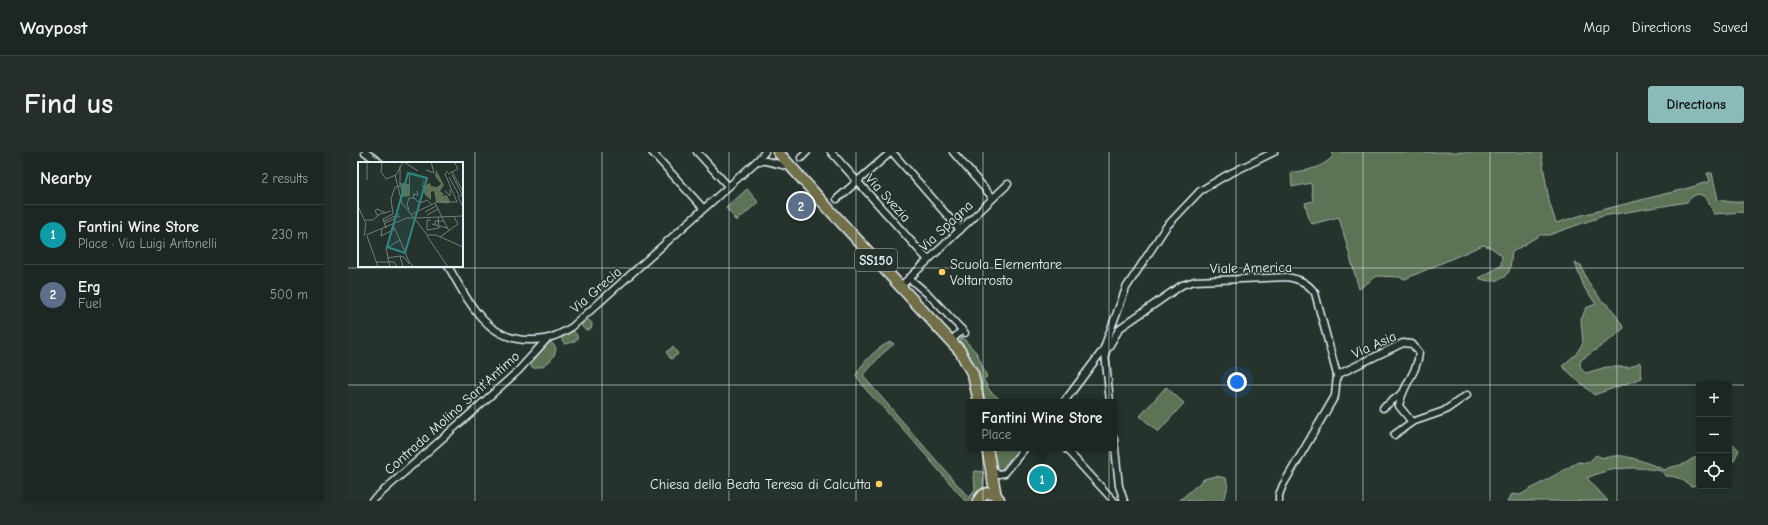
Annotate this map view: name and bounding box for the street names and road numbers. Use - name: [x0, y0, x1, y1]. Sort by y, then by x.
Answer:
- street label: Via Svezia: [862, 170, 914, 226]
- street label: Via Spagna: [916, 197, 976, 255]
- road number: SS150: [855, 249, 897, 271]
- street label: Viale America: [1210, 259, 1292, 277]
- street label: Via Grecia: [567, 263, 625, 317]
- street label: Via Asia: [1349, 328, 1399, 362]
- street label: Contrada Molino Sant'Antimo: [381, 348, 523, 478]

